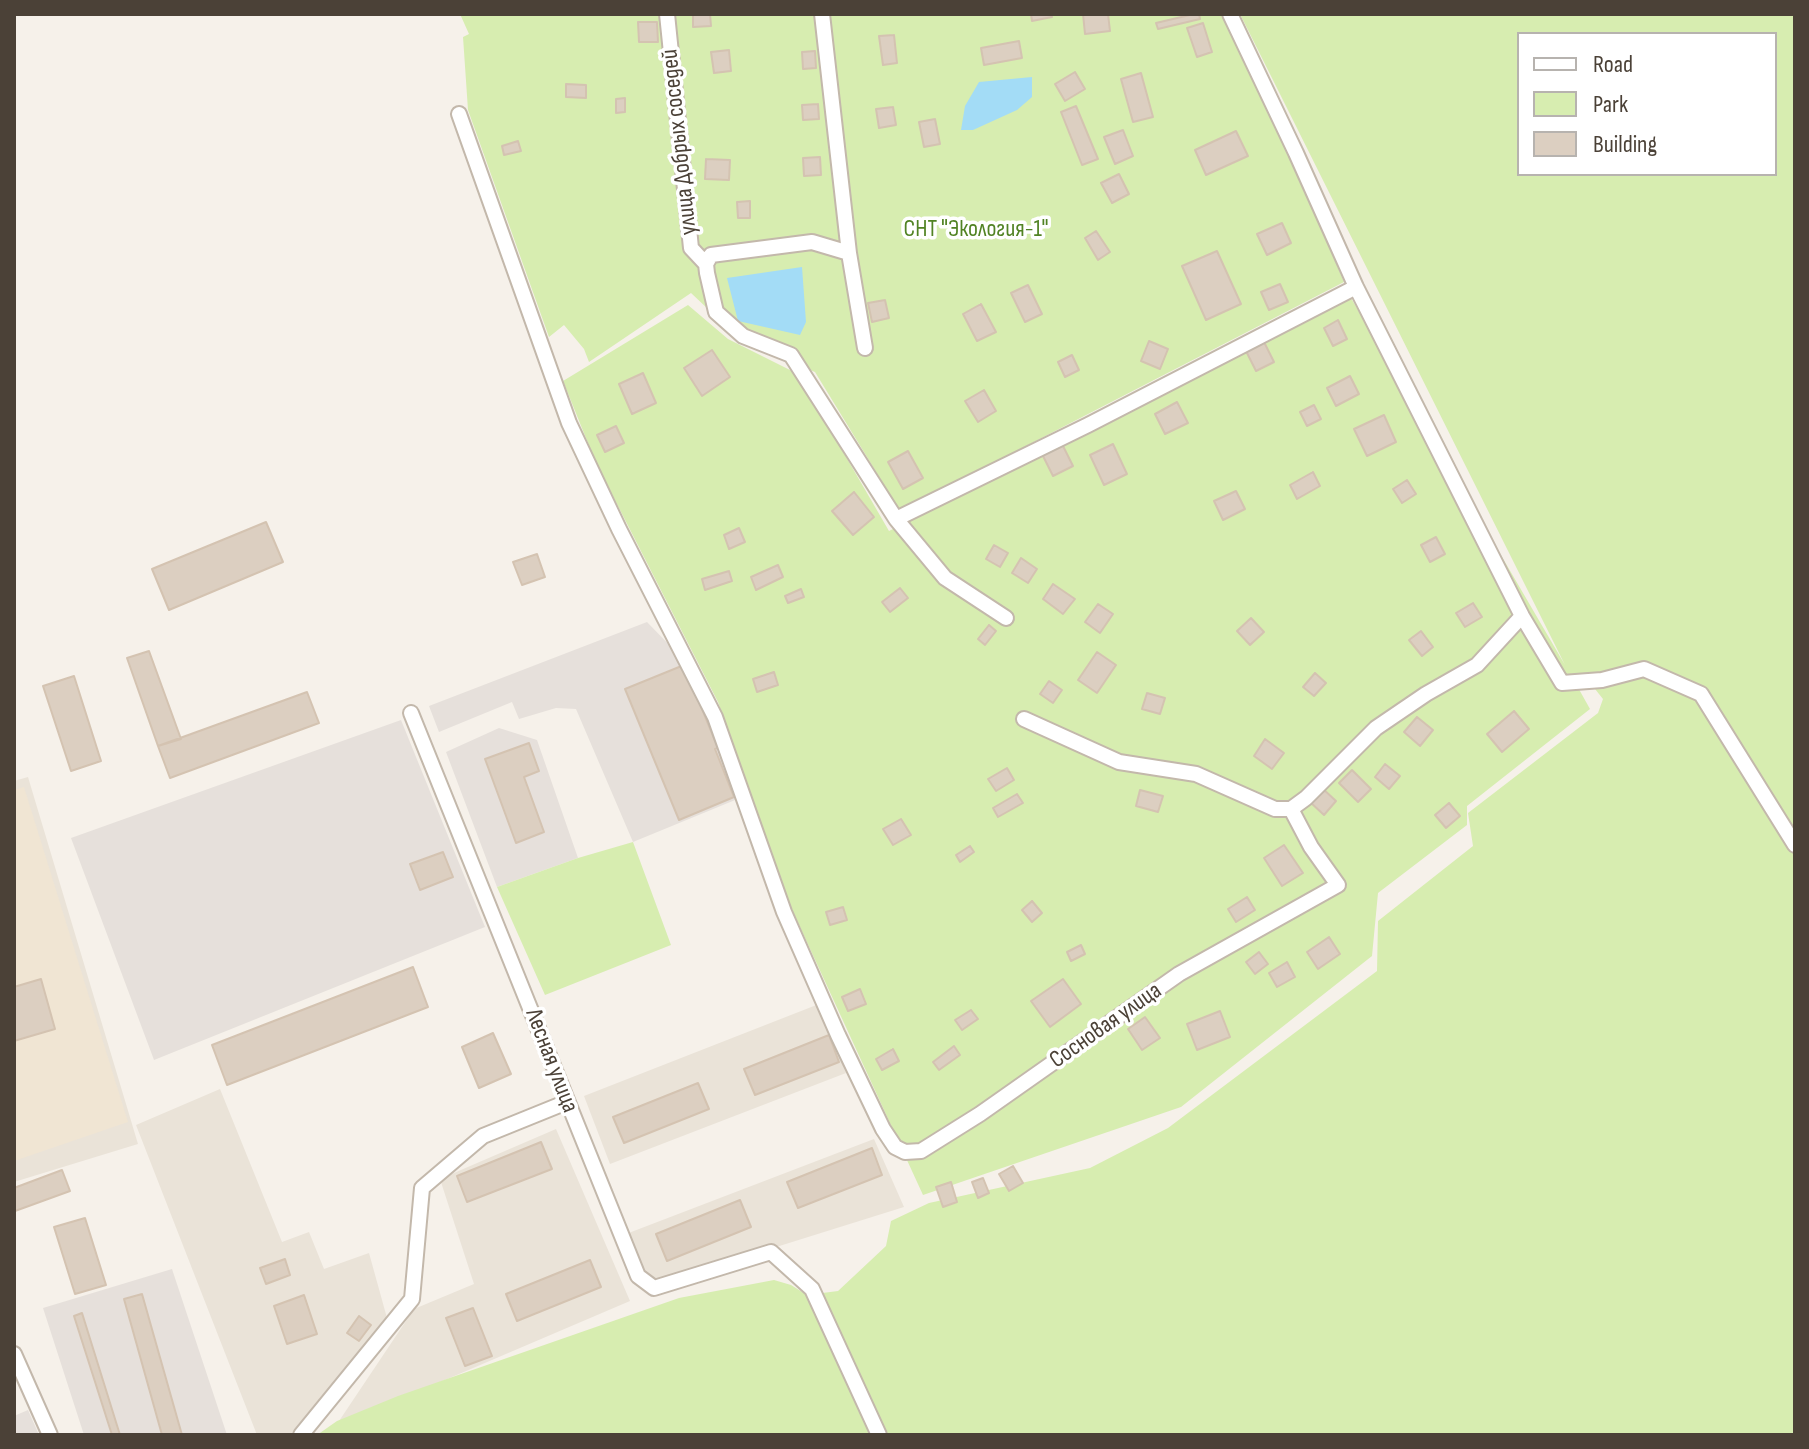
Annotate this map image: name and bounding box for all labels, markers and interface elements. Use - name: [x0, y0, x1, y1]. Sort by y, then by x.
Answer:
- legend: [1517, 32, 1777, 176]
- street label: улица Добрых соседей: [656, 48, 704, 236]
- text: Road: [1593, 50, 1633, 79]
- text: Park: [1593, 90, 1628, 119]
- text: Building: [1593, 130, 1657, 159]
- park label: СНТ "Экология-1": [904, 216, 1048, 244]
- street label: Сосновая улица: [1044, 977, 1168, 1075]
- street label: Лесная улица: [518, 1005, 584, 1117]

